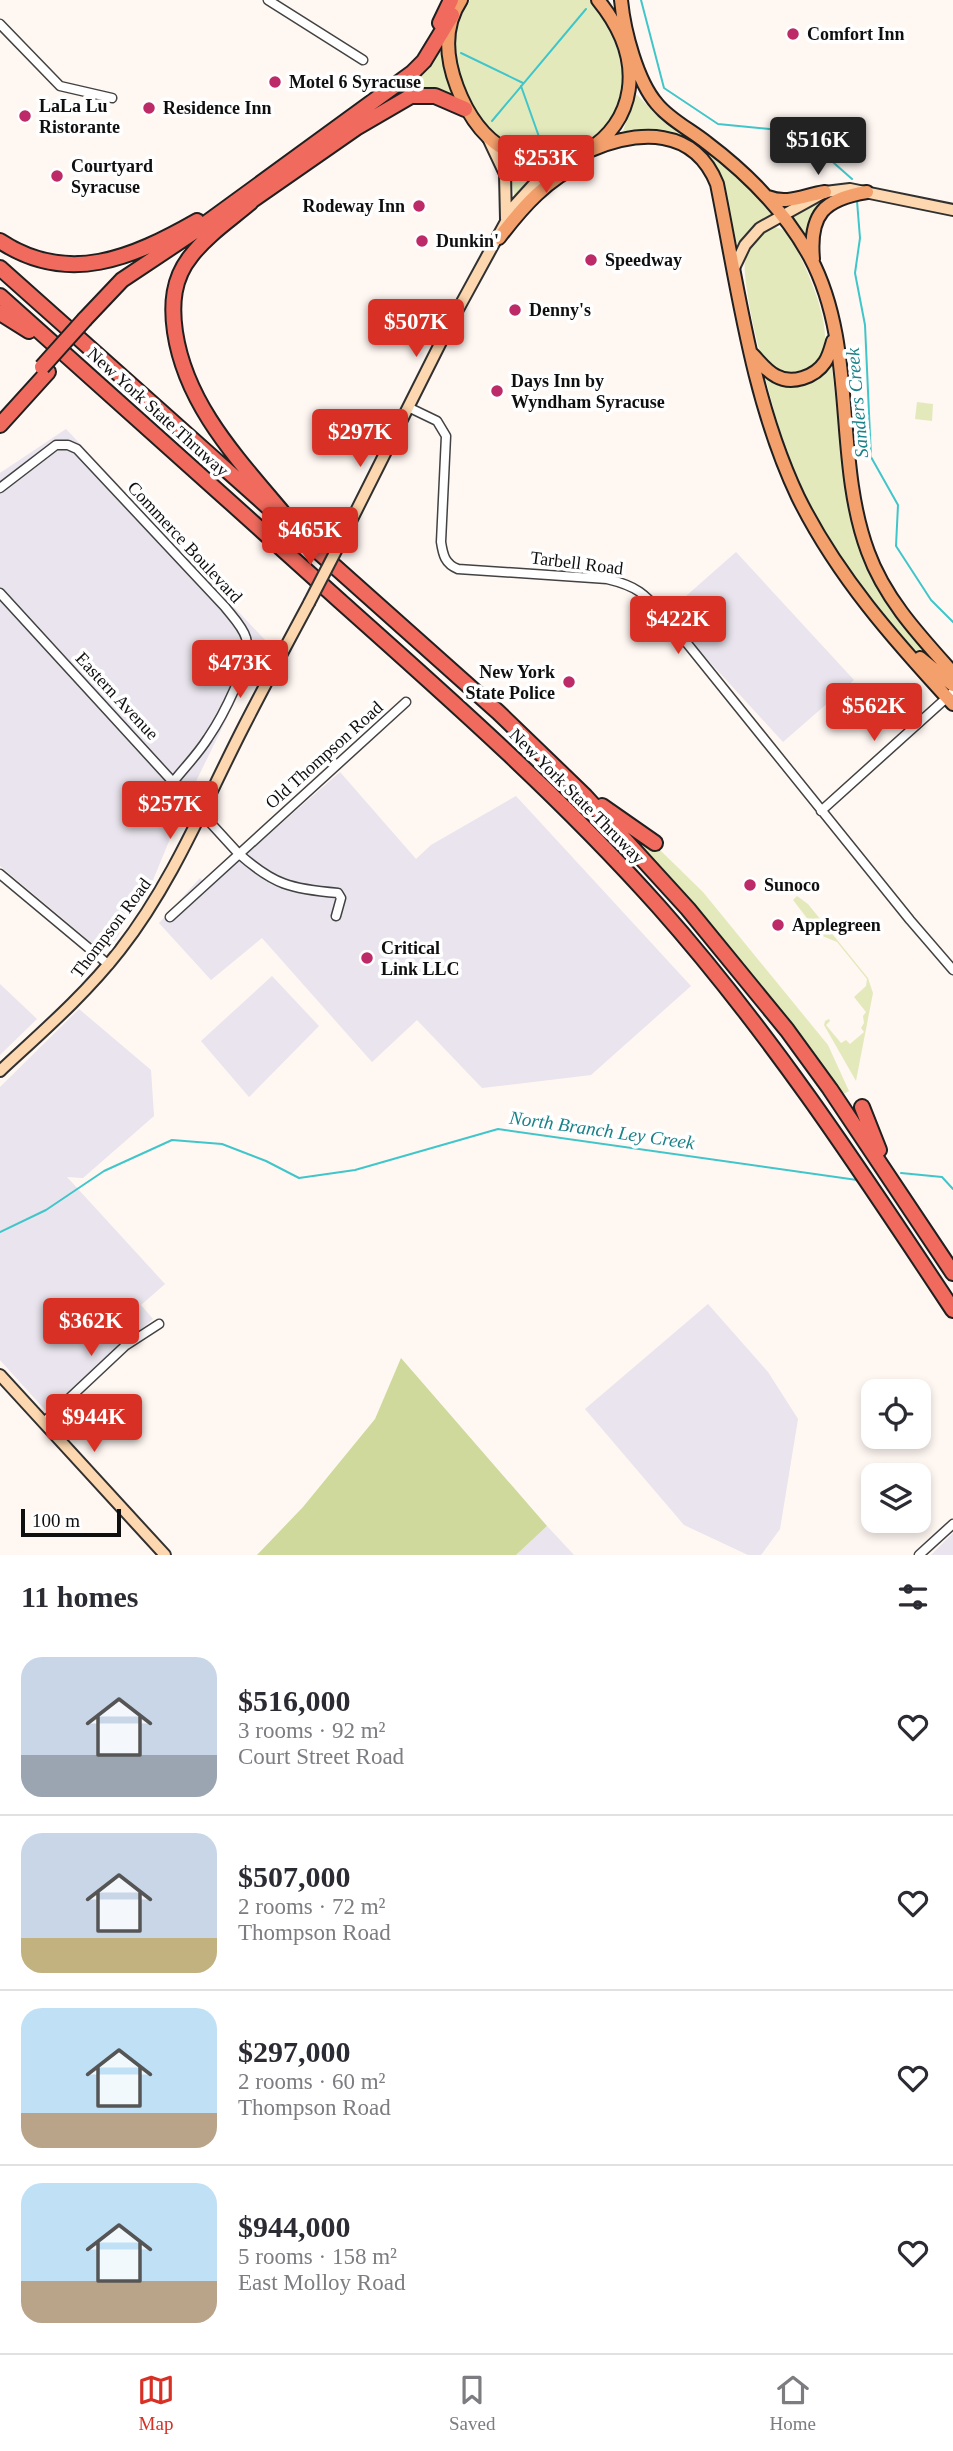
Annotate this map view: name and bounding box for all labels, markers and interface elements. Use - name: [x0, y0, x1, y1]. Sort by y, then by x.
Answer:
- place label: Comfort Inn: [807, 24, 905, 44]
- marker: Comfort Inn: [785, 26, 801, 42]
- place label: Motel 6 Syracuse: [289, 72, 421, 92]
- marker: Motel 6 Syracuse: [267, 74, 283, 90]
- place label: LaLa Lu Ristorante: [39, 96, 120, 137]
- place label: Residence Inn: [163, 98, 272, 118]
- marker: Residence Inn: [141, 100, 157, 116]
- marker: LaLa Lu Ristorante: [17, 108, 33, 124]
- pin: $516K: [769, 118, 867, 177]
- text: $516K: [786, 127, 850, 152]
- pin: $253K: [497, 136, 595, 195]
- text: $253K: [514, 145, 578, 170]
- place label: Courtyard Syracuse: [71, 156, 153, 197]
- marker: Courtyard Syracuse: [49, 168, 65, 184]
- place label: Rodeway Inn: [302, 196, 405, 216]
- marker: Rodeway Inn: [411, 198, 427, 214]
- place label: Dunkin': [436, 231, 499, 251]
- marker: Dunkin': [414, 233, 430, 249]
- place label: Speedway: [605, 250, 682, 270]
- marker: Speedway: [583, 252, 599, 268]
- pin: $507K: [367, 300, 465, 359]
- place label: Denny's: [529, 300, 591, 320]
- marker: Denny's: [507, 302, 523, 318]
- text: $507K: [384, 309, 448, 334]
- street label: New York State Thruway: [83, 343, 233, 481]
- water label: Sanders Creek: [842, 346, 872, 459]
- place label: Days Inn by Wyndham Syracuse: [511, 371, 665, 412]
- marker: Days Inn by Wyndham Syracuse: [489, 383, 505, 399]
- pin: $297K: [311, 410, 409, 469]
- text: $297K: [328, 419, 392, 444]
- street label: Commerce Boulevard: [124, 477, 246, 607]
- pin: $465K: [261, 508, 359, 567]
- text: $465K: [278, 517, 342, 542]
- street label: Tarbell Road: [530, 547, 624, 579]
- pin: $422K: [629, 596, 727, 656]
- text: $422K: [646, 606, 710, 631]
- pin: $473K: [191, 640, 289, 700]
- street label: Eastern Avenue: [71, 648, 163, 744]
- text: $473K: [208, 650, 272, 675]
- place label: New York State Police: [466, 662, 555, 703]
- marker: New York State Police: [561, 674, 577, 690]
- pin: $562K: [825, 684, 923, 743]
- text: $562K: [842, 693, 906, 718]
- street label: Old Thompson Road: [261, 697, 387, 813]
- street label: New York State Thruway: [505, 724, 649, 868]
- pin: $257K: [121, 782, 219, 841]
- text: $257K: [138, 791, 202, 816]
- street label: Thompson Road: [67, 874, 155, 982]
- place label: Sunoco: [764, 875, 820, 895]
- marker: Sunoco: [742, 877, 758, 893]
- place label: Applegreen: [792, 915, 881, 935]
- marker: Applegreen: [770, 917, 786, 933]
- place label: Critical Link LLC: [381, 938, 460, 979]
- marker: Critical Link LLC: [359, 950, 375, 966]
- water label: North Branch Ley Creek: [507, 1106, 696, 1153]
- pin: $362K: [42, 1298, 140, 1358]
- text: $362K: [59, 1308, 123, 1333]
- map controls: [861, 1379, 931, 1533]
- button: locate: [861, 1379, 931, 1449]
- pin: $944K: [45, 1394, 143, 1454]
- text: $944K: [62, 1404, 126, 1429]
- button: layers: [861, 1463, 931, 1533]
- scale bar: [21, 1506, 121, 1538]
- text: 100 m: [32, 1510, 80, 1531]
- icon: filters: [894, 1578, 932, 1616]
- text: 11 homes: [21, 1580, 139, 1613]
- text: $516,000: [238, 1684, 351, 1717]
- icon: home: [77, 1685, 161, 1769]
- icon: heart: [894, 1708, 932, 1746]
- text: 3 rooms · 92 m²: [238, 1718, 385, 1743]
- text: Court Street Road: [238, 1744, 404, 1769]
- text: $507,000: [238, 1860, 351, 1893]
- icon: home: [77, 1861, 161, 1945]
- icon: heart: [894, 1884, 932, 1922]
- text: 2 rooms · 72 m²: [238, 1894, 385, 1919]
- text: Thompson Road: [238, 1920, 391, 1945]
- text: $297,000: [238, 2035, 351, 2068]
- icon: home: [77, 2036, 161, 2120]
- icon: heart: [894, 2059, 932, 2097]
- text: 2 rooms · 60 m²: [238, 2069, 385, 2094]
- text: Thompson Road: [238, 2095, 391, 2120]
- text: $944,000: [238, 2210, 351, 2243]
- icon: home: [77, 2211, 161, 2295]
- icon: heart: [894, 2234, 932, 2272]
- text: 5 rooms · 158 m²: [238, 2244, 397, 2269]
- text: East Molloy Road: [238, 2270, 405, 2295]
- tab: Map: [137, 2371, 175, 2435]
- tab: Saved: [449, 2371, 495, 2435]
- tab: Home: [770, 2371, 816, 2435]

